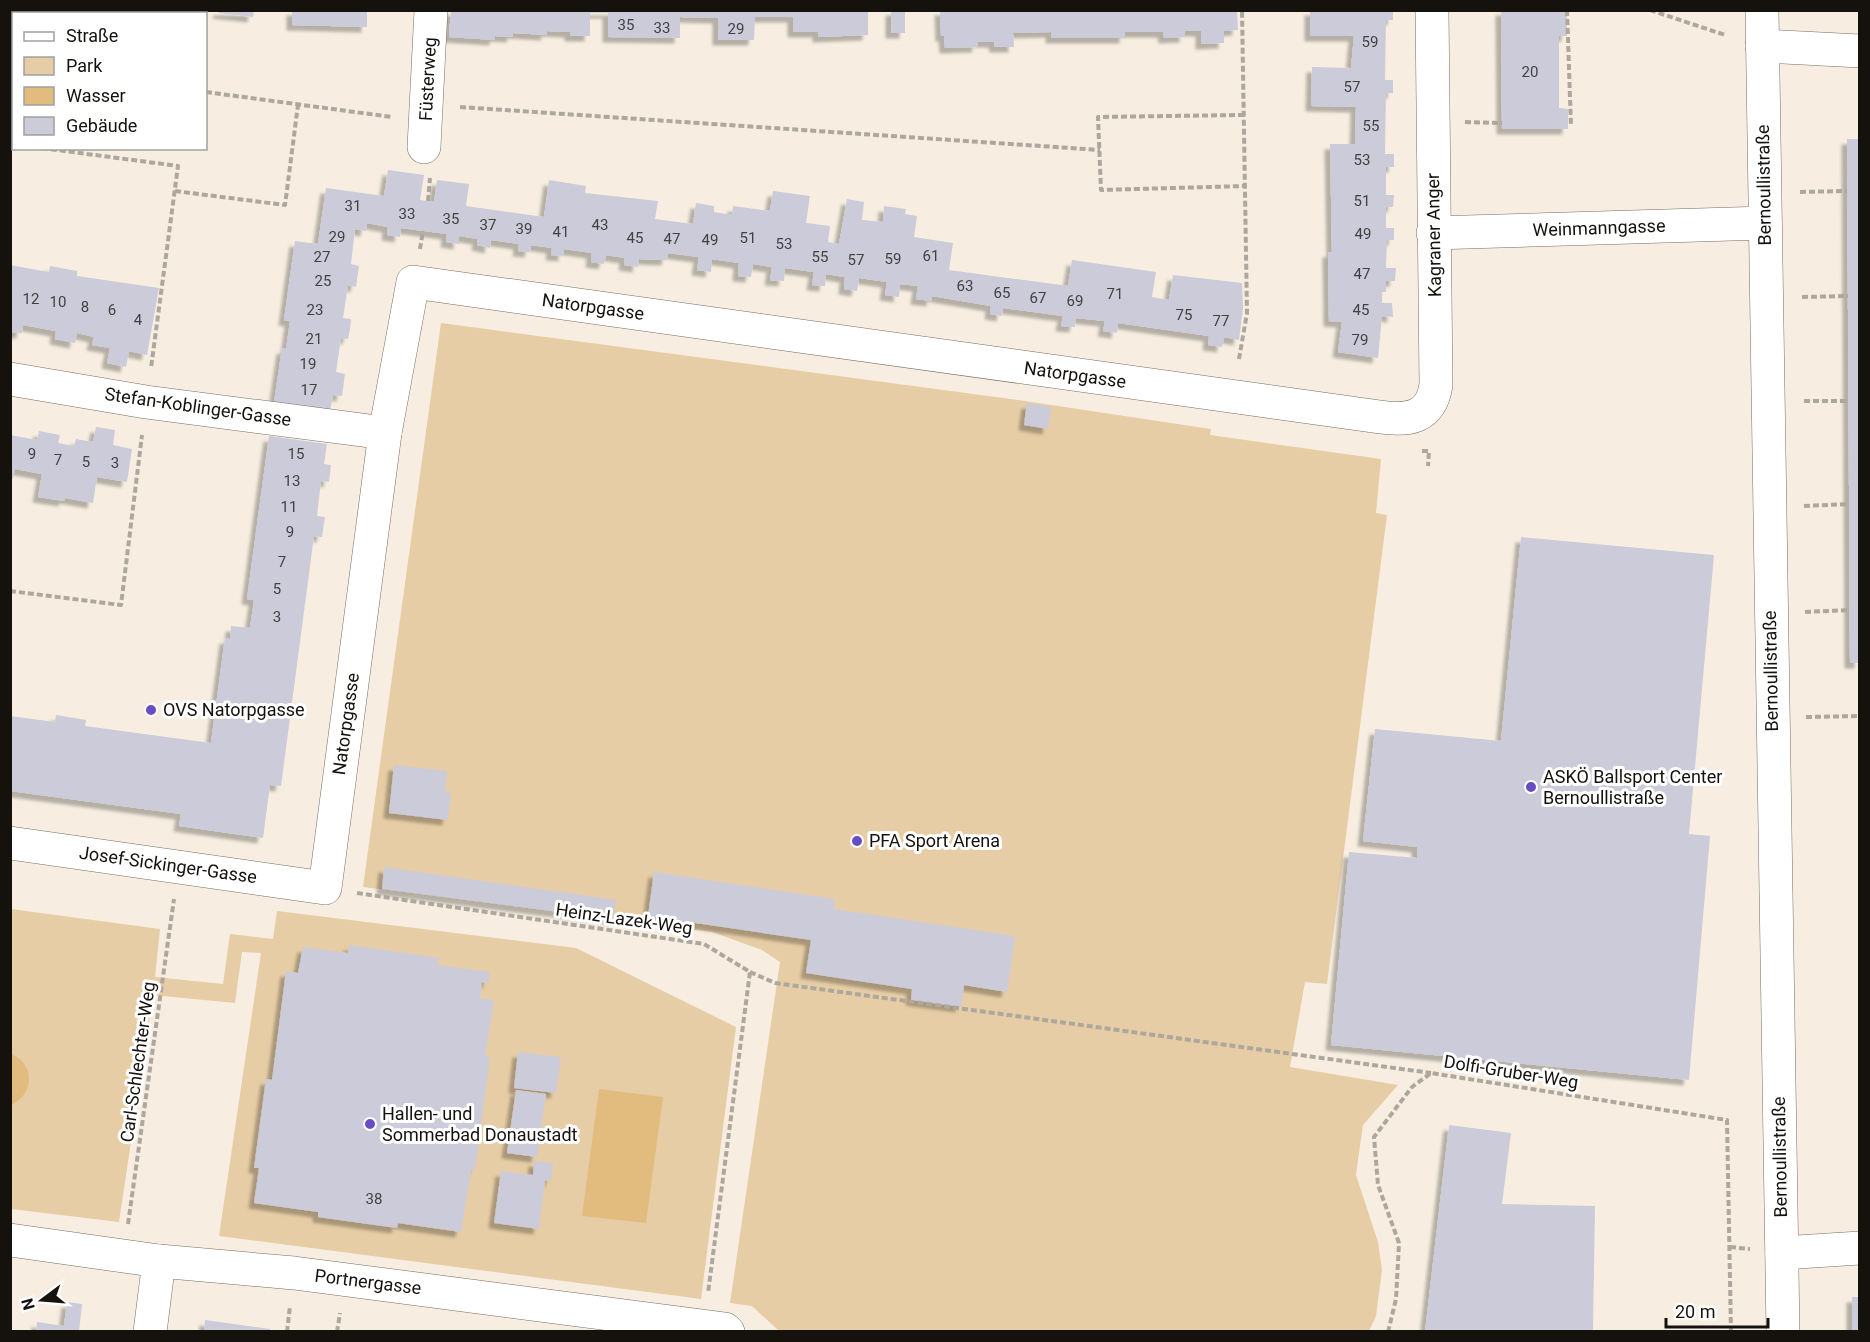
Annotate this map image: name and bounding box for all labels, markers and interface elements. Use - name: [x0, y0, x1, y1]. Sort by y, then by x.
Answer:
- legend: [12, 12, 207, 150]
- house number: 35: [618, 16, 634, 34]
- house number: 33: [654, 19, 670, 37]
- house number: 29: [728, 20, 744, 38]
- text: Straße: [66, 25, 118, 46]
- house number: 59: [1362, 33, 1378, 51]
- street label: Füsterweg: [415, 37, 440, 121]
- text: Park: [66, 55, 103, 76]
- house number: 20: [1522, 63, 1538, 81]
- house number: 57: [1344, 78, 1360, 96]
- text: Wasser: [66, 85, 126, 106]
- text: Gebäude: [66, 115, 137, 136]
- house number: 55: [1363, 117, 1379, 135]
- street label: Bernoullistraße: [1752, 124, 1775, 246]
- house number: 53: [1354, 151, 1370, 169]
- street label: Kagraner Anger: [1422, 173, 1445, 297]
- house number: 51: [1354, 192, 1370, 210]
- house number: 31: [345, 197, 361, 215]
- house number: 33: [399, 205, 415, 223]
- house number: 35: [443, 210, 459, 228]
- street label: Weinmanngasse: [1532, 215, 1666, 240]
- house number: 37: [480, 216, 496, 234]
- house number: 43: [592, 216, 608, 234]
- house number: 39: [516, 220, 532, 238]
- house number: 41: [553, 223, 569, 241]
- house number: 49: [1355, 225, 1371, 243]
- house number: 29: [329, 228, 345, 246]
- house number: 45: [627, 229, 643, 247]
- house number: 51: [740, 229, 756, 247]
- house number: 47: [664, 230, 680, 248]
- house number: 49: [702, 231, 718, 249]
- house number: 53: [776, 235, 792, 253]
- house number: 61: [923, 247, 939, 265]
- house number: 27: [314, 248, 330, 266]
- house number: 55: [812, 248, 828, 266]
- house number: 59: [885, 250, 901, 268]
- house number: 57: [848, 251, 864, 269]
- house number: 47: [1354, 265, 1370, 283]
- house number: 25: [315, 272, 331, 290]
- house number: 63: [957, 277, 973, 295]
- house number: 65: [994, 284, 1010, 302]
- house number: 71: [1107, 285, 1123, 303]
- street label: Natorpgasse: [541, 289, 645, 324]
- house number: 67: [1030, 289, 1046, 307]
- house number: 12: [23, 290, 39, 308]
- house number: 69: [1067, 292, 1083, 310]
- house number: 10: [50, 293, 66, 311]
- house number: 8: [81, 298, 89, 316]
- house number: 6: [108, 301, 116, 319]
- house number: 23: [307, 301, 323, 319]
- house number: 45: [1353, 301, 1369, 319]
- house number: 75: [1176, 306, 1192, 324]
- house number: 4: [134, 311, 143, 329]
- house number: 77: [1213, 312, 1229, 330]
- house number: 21: [306, 330, 322, 348]
- house number: 79: [1352, 331, 1368, 349]
- house number: 19: [300, 355, 316, 373]
- street label: Natorpgasse: [1023, 357, 1127, 392]
- house number: 17: [301, 381, 317, 399]
- street label: Stefan-Koblinger-Gasse: [103, 383, 293, 430]
- house number: 9: [28, 445, 36, 463]
- house number: 15: [288, 445, 304, 463]
- house number: 7: [54, 451, 62, 469]
- house number: 5: [82, 453, 90, 471]
- house number: 3: [111, 454, 119, 472]
- house number: 13: [284, 472, 300, 490]
- house number: 11: [281, 498, 297, 516]
- house number: 9: [286, 523, 294, 541]
- house number: 7: [278, 553, 286, 571]
- house number: 5: [273, 580, 281, 598]
- house number: 3: [273, 608, 281, 626]
- street label: Bernoullistraße: [1759, 610, 1782, 732]
- street label: Natorpgasse: [328, 672, 363, 776]
- place label: OVS Natorpgasse: [163, 699, 305, 720]
- marker: OVS Natorpgasse: [144, 703, 158, 717]
- place label: ASKÖ Ballsport Center Bernoullistraße: [1543, 766, 1722, 808]
- marker: ASKÖ Ballsport Center Bernoullistraße: [1524, 780, 1538, 794]
- place label: PFA Sport Arena: [869, 830, 1000, 851]
- marker: PFA Sport Arena: [850, 834, 864, 848]
- street label: Josef-Sickinger-Gasse: [78, 842, 258, 887]
- street label: Heinz-Lazek-Weg: [554, 899, 694, 938]
- street label: Carl-Schlechter-Weg: [116, 980, 159, 1144]
- street label: Dolfi-Gruber-Weg: [1442, 1051, 1580, 1092]
- street label: Bernoullistraße: [1768, 1096, 1791, 1218]
- place label: Hallen- und Sommerbad Donaustadt: [382, 1103, 578, 1145]
- marker: Hallen- und Sommerbad Donaustadt: [363, 1117, 377, 1131]
- house number: 38: [366, 1190, 382, 1208]
- street label: Portnergasse: [313, 1265, 423, 1298]
- north arrow: [12, 1270, 72, 1330]
- scale bar: [1666, 1291, 1768, 1329]
- text: N: [17, 1296, 39, 1312]
- text: 20 m: [1675, 1301, 1715, 1322]

